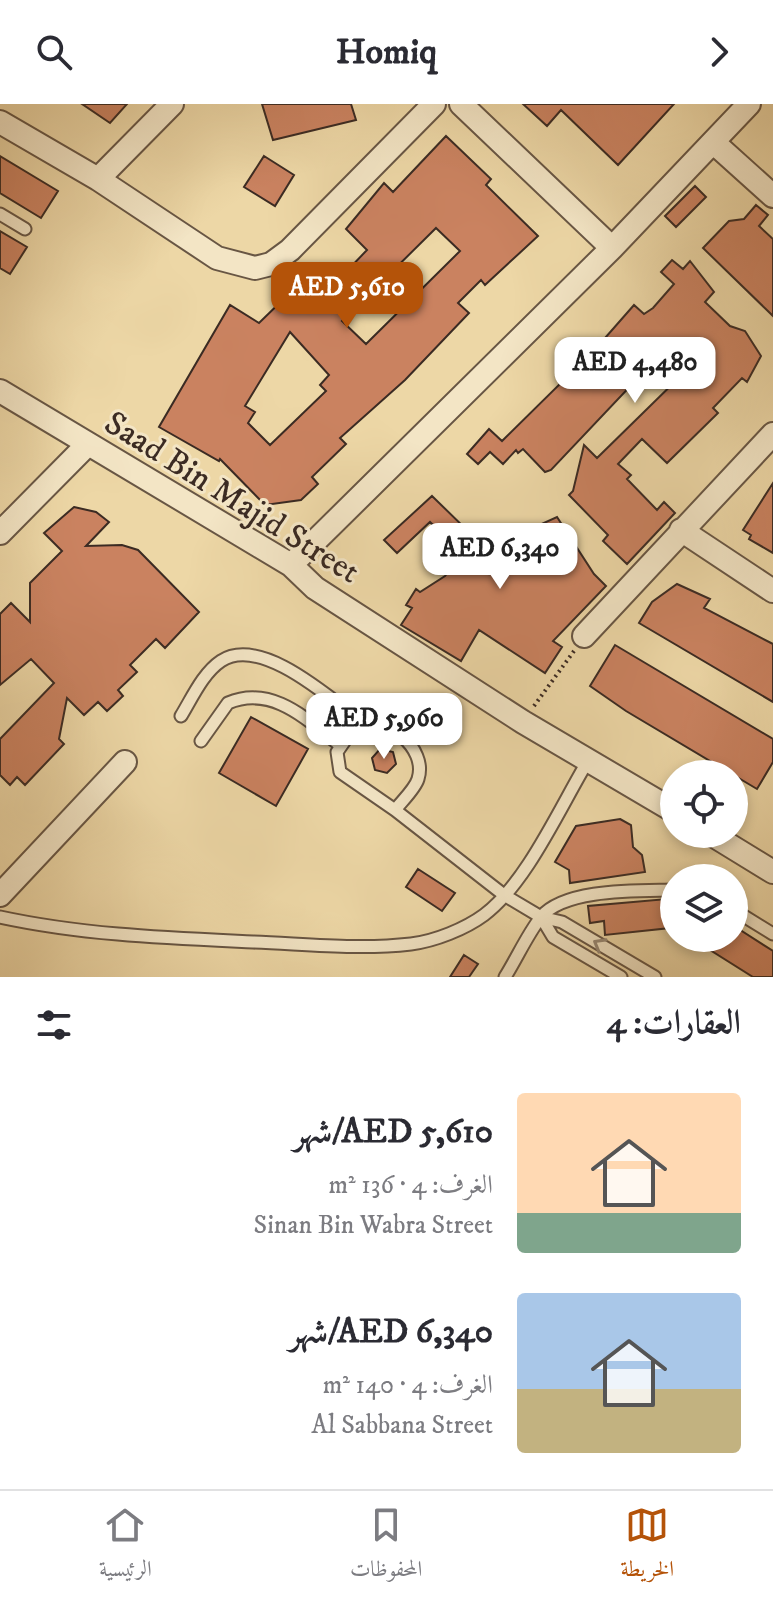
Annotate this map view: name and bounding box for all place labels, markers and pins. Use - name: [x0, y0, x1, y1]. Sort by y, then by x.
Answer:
- pin: AED 5,610: [255, 262, 439, 330]
- pin: AED 4,480: [543, 337, 727, 405]
- pin: AED 6,340: [408, 523, 592, 591]
- pin: AED 5,960: [292, 693, 476, 761]

